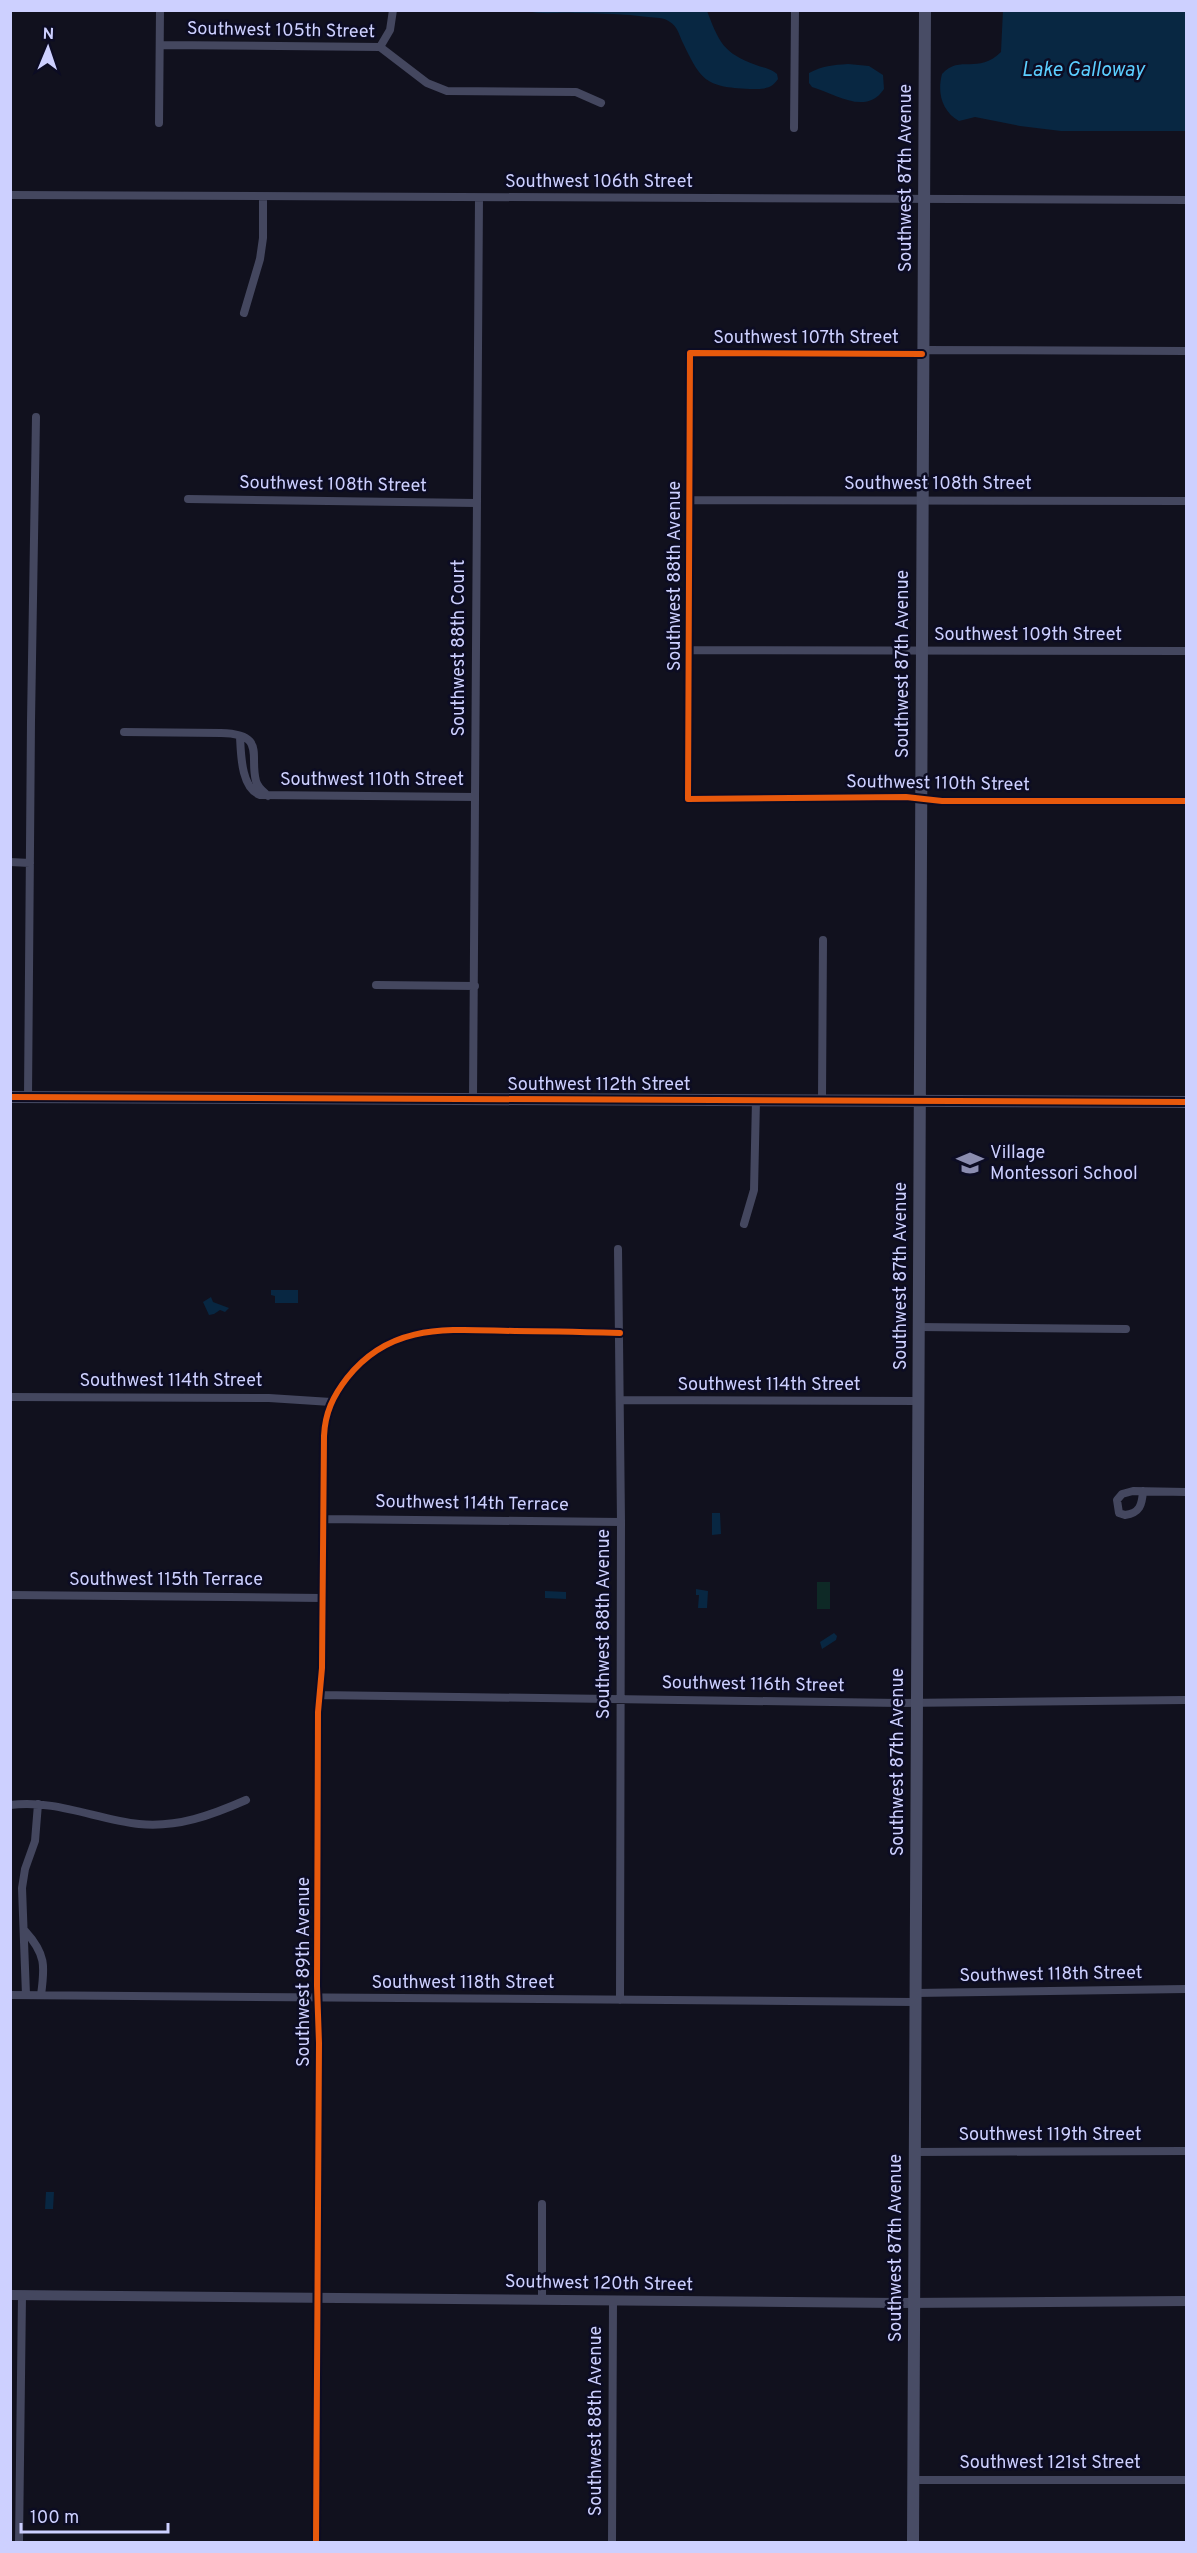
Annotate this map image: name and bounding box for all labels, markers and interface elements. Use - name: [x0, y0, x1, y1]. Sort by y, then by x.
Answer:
- north arrow: [18, 18, 78, 78]
- street label: Southwest 105th Street: [187, 18, 375, 44]
- text: N: [42, 25, 55, 45]
- water label: Lake Galloway: [1021, 58, 1146, 84]
- street label: Southwest 87th Avenue: [895, 84, 918, 272]
- street label: Southwest 106th Street: [505, 171, 693, 194]
- street label: Southwest 107th Street: [713, 327, 899, 350]
- street label: Southwest 108th Street: [239, 472, 427, 498]
- street label: Southwest 108th Street: [844, 473, 1032, 496]
- street label: Southwest 88th Avenue: [664, 481, 687, 671]
- street label: Southwest 88th Court: [448, 559, 471, 737]
- street label: Southwest 87th Avenue: [892, 570, 915, 758]
- street label: Southwest 109th Street: [934, 624, 1122, 647]
- street label: Southwest 110th Street: [280, 769, 464, 792]
- street label: Southwest 110th Street: [846, 771, 1030, 797]
- street label: Southwest 112th Street: [507, 1074, 691, 1097]
- place label: Village Montessori School: [990, 1142, 1138, 1186]
- school or university icon: Village Montessori School: [955, 1148, 985, 1178]
- street label: Southwest 87th Avenue: [890, 1182, 913, 1370]
- street label: Southwest 114th Street: [79, 1370, 263, 1393]
- street label: Southwest 114th Street: [677, 1374, 861, 1397]
- street label: Southwest 114th Terrace: [375, 1491, 569, 1517]
- street label: Southwest 88th Avenue: [593, 1529, 616, 1719]
- street label: Southwest 115th Terrace: [69, 1569, 263, 1592]
- street label: Southwest 87th Avenue: [887, 1668, 910, 1856]
- street label: Southwest 116th Street: [661, 1672, 845, 1698]
- street label: Southwest 89th Avenue: [293, 1877, 316, 2067]
- street label: Southwest 118th Street: [959, 1962, 1143, 1988]
- street label: Southwest 118th Street: [372, 1972, 555, 1995]
- street label: Southwest 119th Street: [958, 2124, 1142, 2147]
- street label: Southwest 87th Avenue: [885, 2154, 908, 2342]
- street label: Southwest 120th Street: [505, 2271, 693, 2297]
- street label: Southwest 88th Avenue: [585, 2326, 608, 2516]
- street label: Southwest 121st Street: [959, 2452, 1141, 2475]
- scale bar: [21, 2496, 168, 2534]
- text: 100 m: [30, 2507, 79, 2530]

